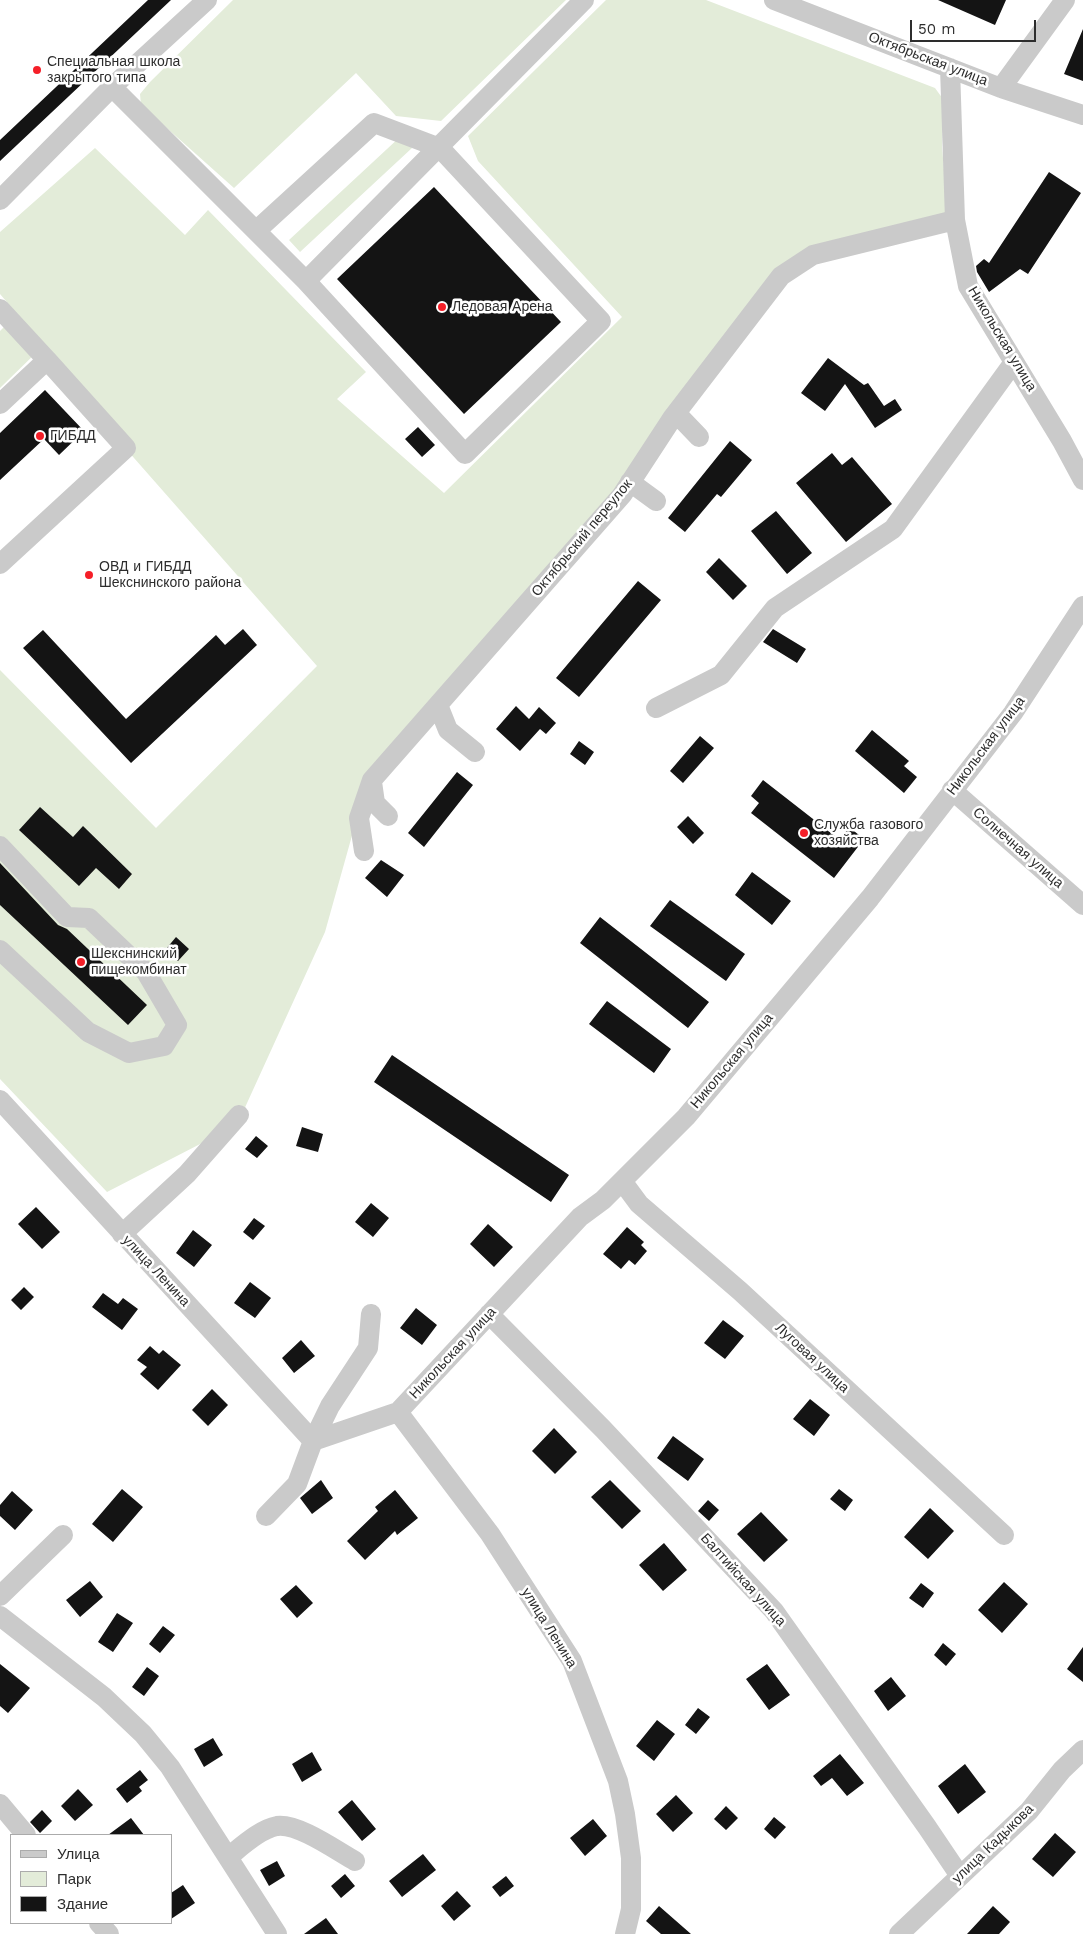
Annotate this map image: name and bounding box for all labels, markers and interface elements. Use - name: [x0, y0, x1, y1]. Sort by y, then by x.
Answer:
- scale bar: [913, 10, 1039, 42]
- text: 50 m: [918, 20, 955, 38]
- street label: Октябрьская улица: [866, 29, 990, 89]
- place label: Специальная школа закрытого типа: [47, 54, 180, 86]
- marker: Специальная школа закрытого типа: [31, 64, 43, 76]
- street label: Никольская улица: [964, 284, 1040, 394]
- place label: Ледовая Арена: [452, 299, 552, 315]
- marker: Ледовая Арена: [436, 301, 448, 313]
- place label: ГИБДД: [50, 428, 96, 444]
- marker: ГИБДД: [34, 430, 46, 442]
- street label: Октябрьский переулок: [528, 476, 636, 600]
- place label: ОВД и ГИБДД Шекснинского района: [99, 559, 241, 592]
- marker: ОВД и ГИБДД Шекснинского района: [83, 569, 95, 581]
- street label: Никольская улица: [943, 693, 1029, 799]
- street label: Солнечная улица: [969, 804, 1067, 892]
- place label: Служба газового хозяйства: [814, 817, 923, 850]
- marker: Служба газового хозяйства: [798, 827, 810, 839]
- place label: Шекснинский пищекомбинат: [91, 946, 187, 979]
- marker: Шекснинский пищекомбинат: [75, 956, 87, 968]
- street label: Никольская улица: [687, 1010, 777, 1112]
- street label: улица Ленина: [119, 1232, 193, 1310]
- street label: Никольская улица: [406, 1304, 500, 1402]
- street label: Луговая улица: [772, 1320, 852, 1396]
- street label: Балтийская улица: [697, 1530, 789, 1630]
- street label: улица Ленина: [518, 1585, 580, 1671]
- street label: улица Кадыкова: [949, 1801, 1037, 1887]
- legend: [10, 1834, 172, 1924]
- text: Улица: [57, 1845, 100, 1863]
- text: Парк: [57, 1870, 91, 1888]
- text: Здание: [57, 1895, 108, 1913]

